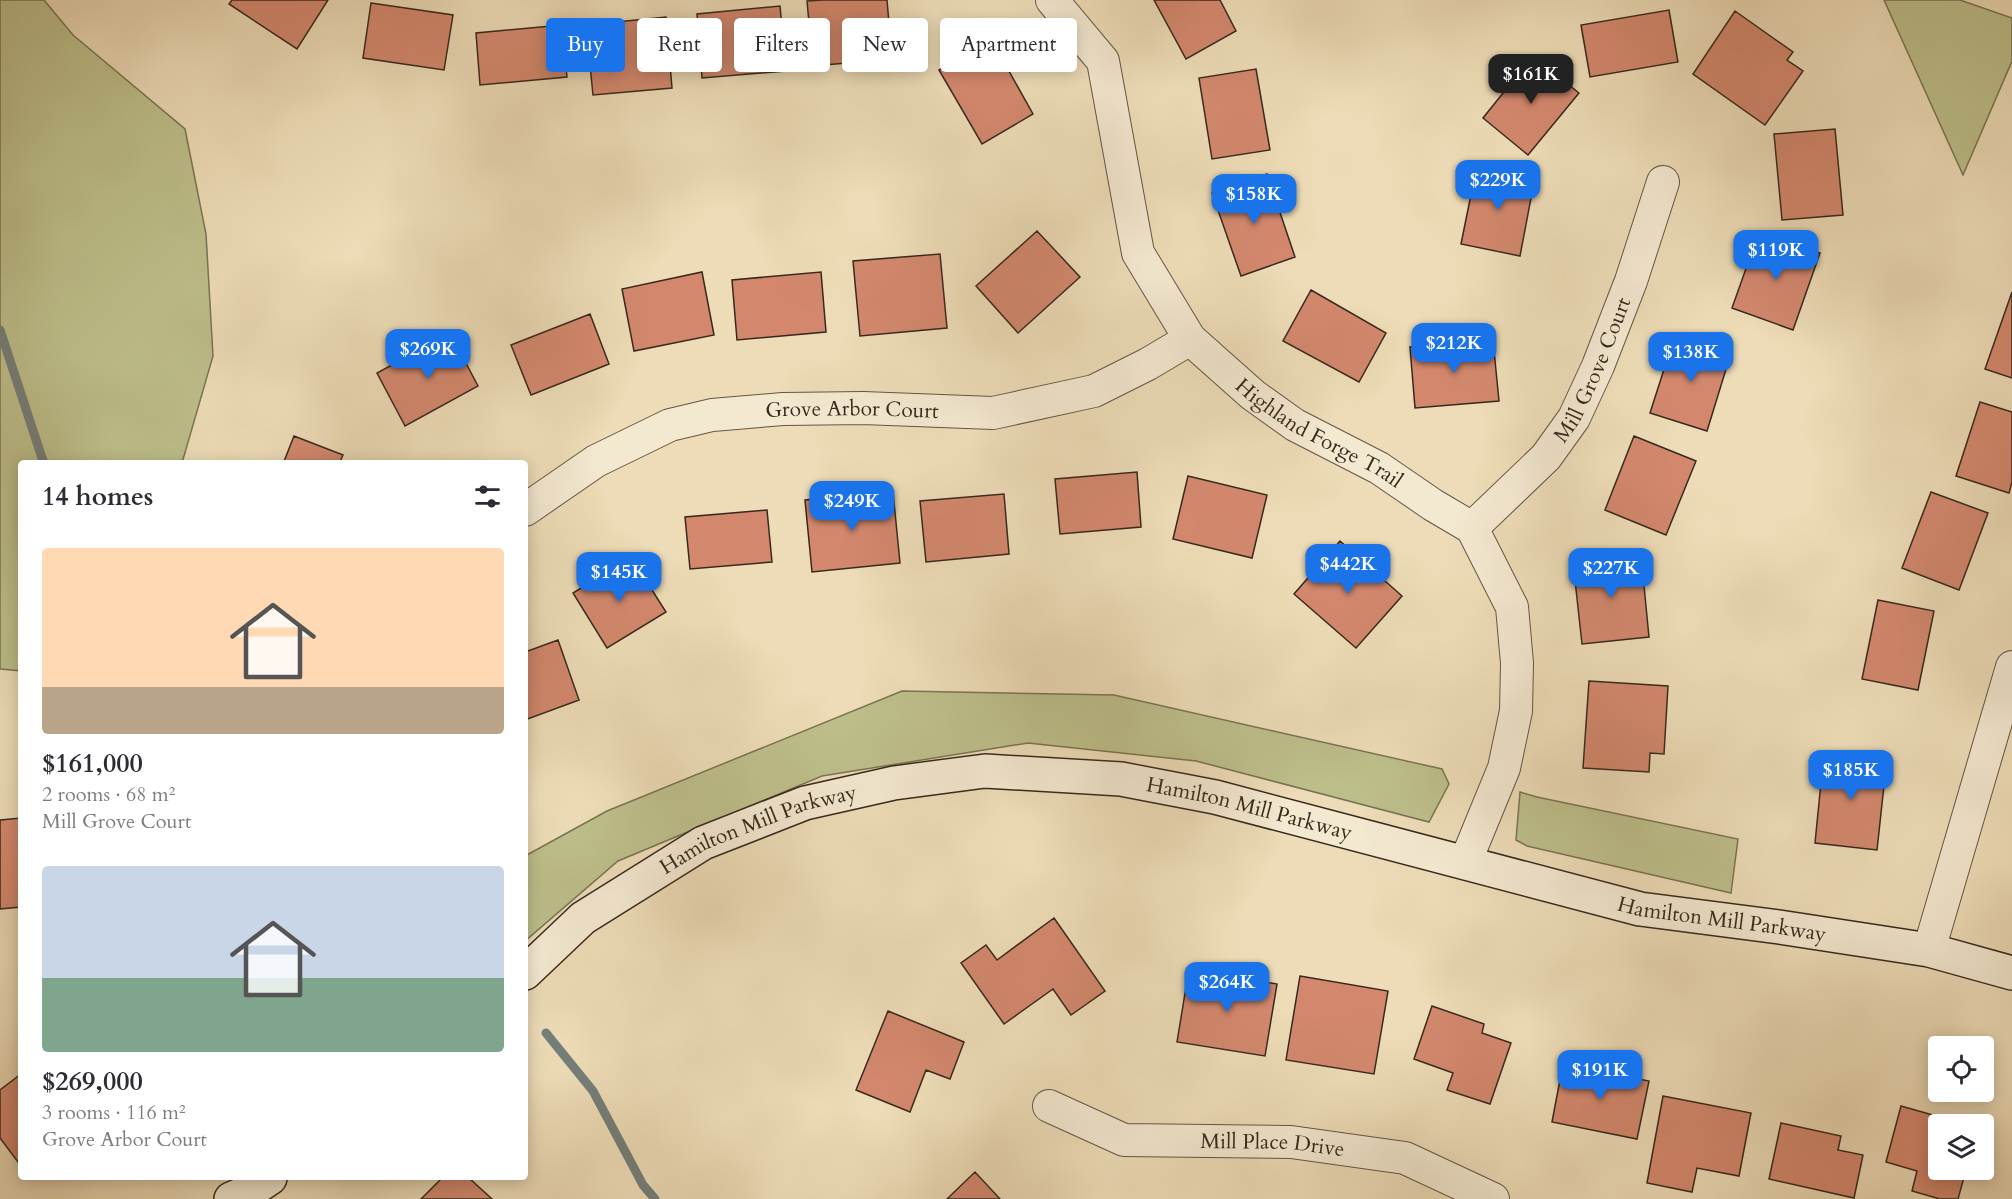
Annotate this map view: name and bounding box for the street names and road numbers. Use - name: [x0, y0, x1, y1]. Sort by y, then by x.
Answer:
- street label: Mill Grove Court: [1547, 293, 1638, 448]
- street label: Highland Forge Trail: [1229, 371, 1409, 495]
- street label: Grove Arbor Court: [764, 393, 940, 425]
- street label: Hamilton Mill Parkway: [1144, 770, 1355, 847]
- street label: Hamilton Mill Parkway: [654, 777, 859, 881]
- street label: Hamilton Mill Parkway: [1614, 889, 1828, 949]
- street label: Mill Place Drive: [1200, 1126, 1346, 1164]

